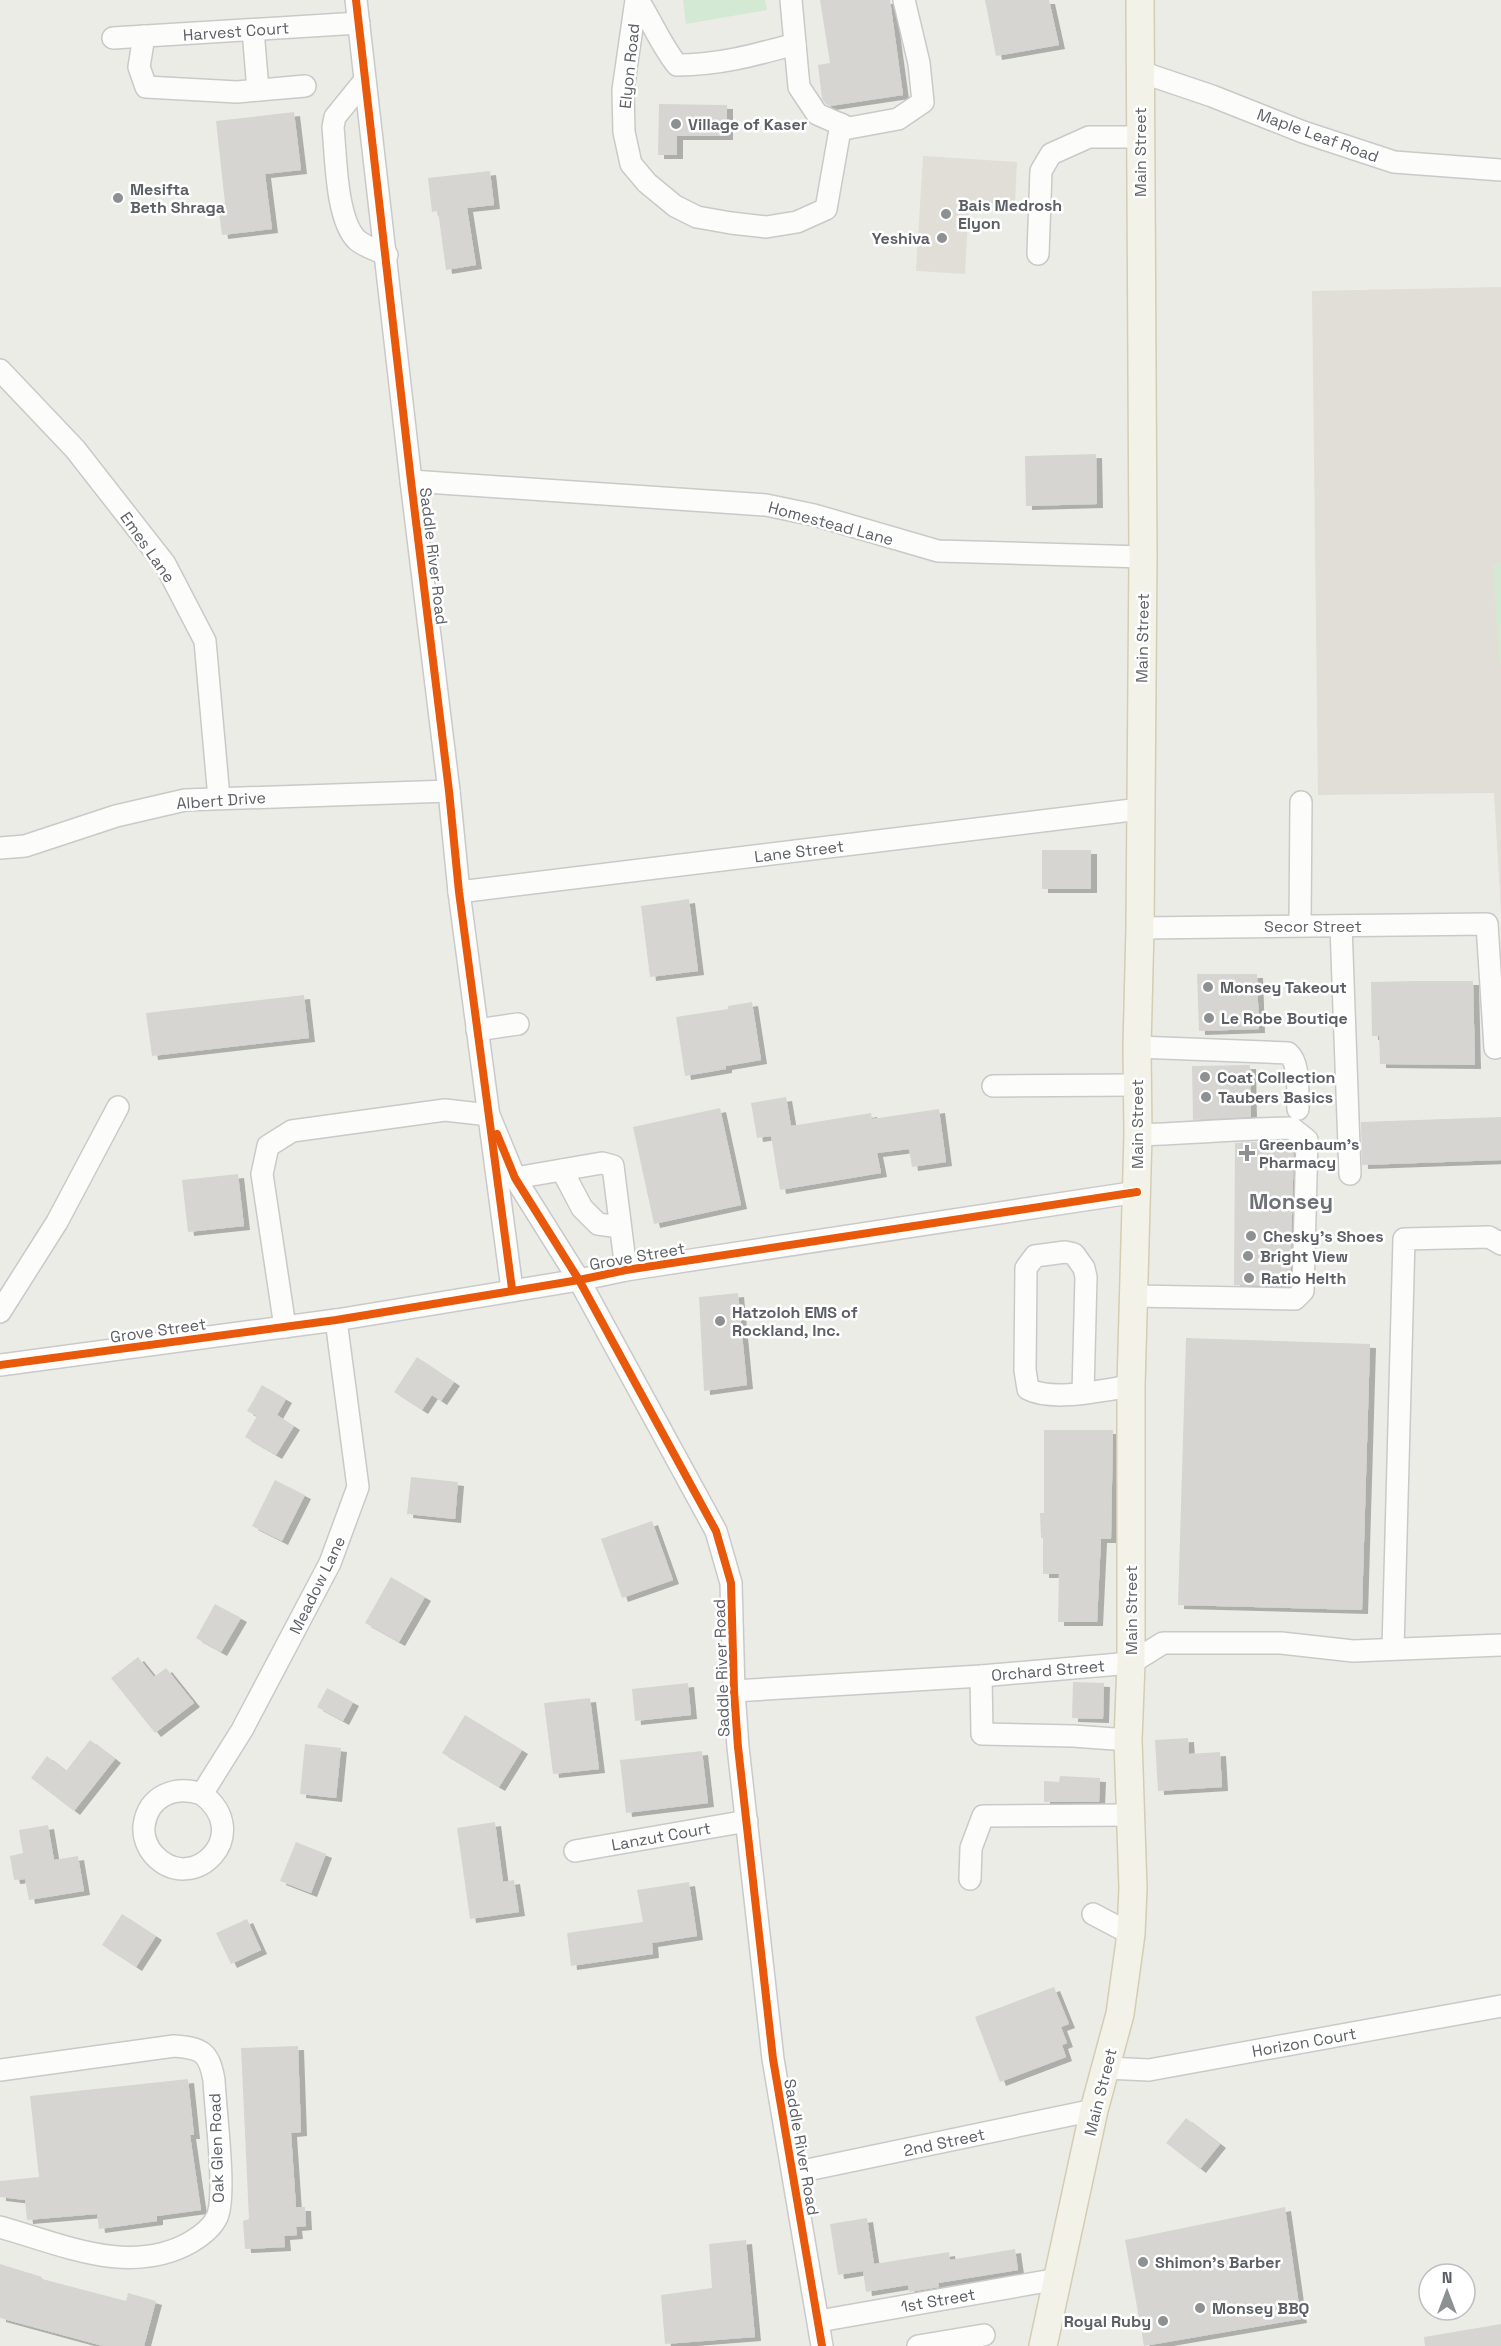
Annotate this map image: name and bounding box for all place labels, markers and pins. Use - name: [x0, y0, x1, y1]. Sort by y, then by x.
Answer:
- place label: Village of Kaser: [688, 114, 807, 135]
- marker: Village of Kaser: [669, 117, 683, 131]
- place label: Mesifta Beth Shraga: [130, 179, 225, 218]
- marker: Mesifta Beth Shraga: [111, 191, 125, 205]
- place label: Bais Medrosh Elyon: [958, 195, 1062, 234]
- marker: Bais Medrosh Elyon: [939, 207, 953, 221]
- place label: Yeshiva: [872, 228, 930, 249]
- marker: Yeshiva: [935, 231, 949, 245]
- place label: Monsey Takeout: [1220, 977, 1347, 998]
- marker: Monsey Takeout: [1201, 980, 1215, 994]
- place label: Le Robe Boutiqe: [1221, 1008, 1348, 1029]
- marker: Le Robe Boutiqe: [1202, 1011, 1216, 1025]
- place label: Coat Collection: [1217, 1067, 1335, 1088]
- marker: Coat Collection: [1198, 1070, 1212, 1084]
- place label: Taubers Basics: [1218, 1087, 1333, 1108]
- marker: Taubers Basics: [1199, 1090, 1213, 1104]
- place label: Greenbaum's Pharmacy: [1259, 1134, 1359, 1173]
- marker: Greenbaum's Pharmacy: [1240, 1146, 1254, 1160]
- place label: Chesky's Shoes: [1263, 1226, 1384, 1247]
- marker: Chesky's Shoes: [1244, 1229, 1258, 1243]
- place label: Bright View: [1260, 1246, 1348, 1267]
- marker: Bright View: [1241, 1249, 1255, 1263]
- place label: Ratio Helth: [1261, 1268, 1346, 1289]
- marker: Ratio Helth: [1242, 1271, 1256, 1285]
- place label: Hatzoloh EMS of Rockland, Inc.: [732, 1302, 858, 1341]
- marker: Hatzoloh EMS of Rockland, Inc.: [713, 1314, 727, 1328]
- place label: Shimon's Barber: [1155, 2252, 1281, 2273]
- marker: Shimon's Barber: [1136, 2255, 1150, 2269]
- place label: Monsey BBQ: [1212, 2298, 1310, 2319]
- marker: Monsey BBQ: [1193, 2301, 1207, 2315]
- place label: Royal Ruby: [1064, 2311, 1151, 2332]
- marker: Royal Ruby: [1156, 2314, 1170, 2328]

